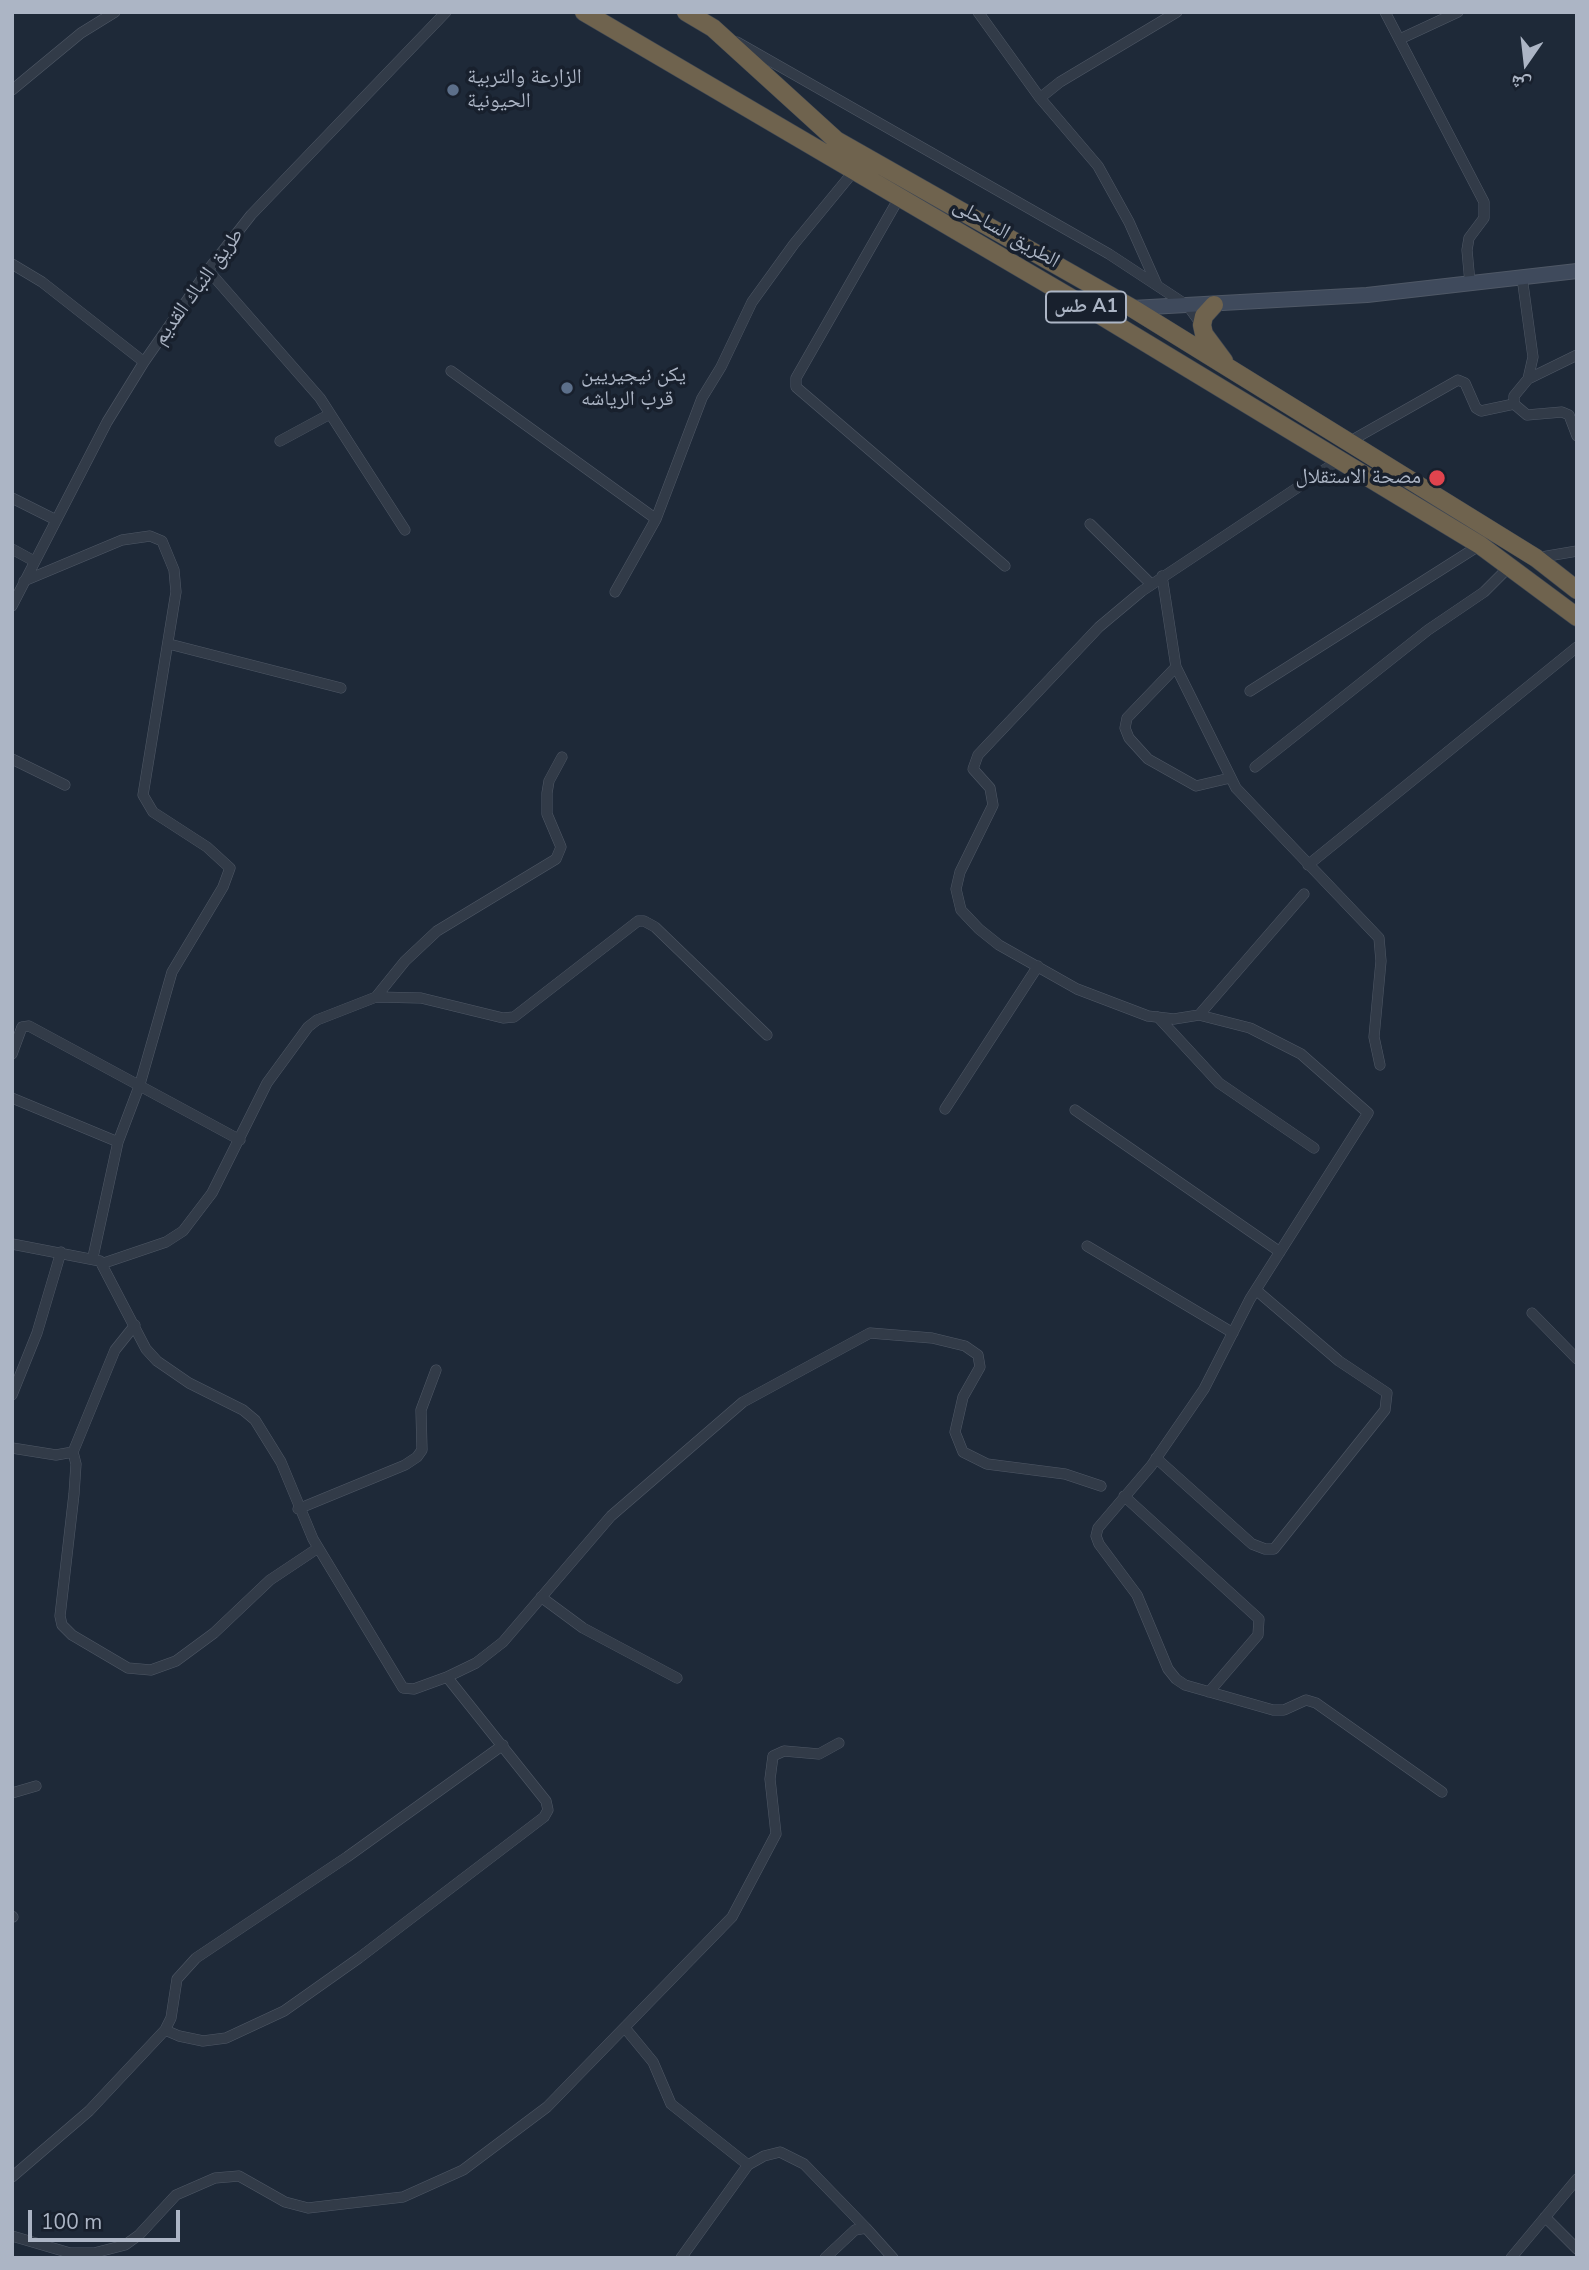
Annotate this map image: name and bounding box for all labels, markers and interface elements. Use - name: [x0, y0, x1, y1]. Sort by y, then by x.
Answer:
- north arrow: [1491, 28, 1561, 98]
- place label: الزارعة والتربية الحيونية: [467, 65, 582, 115]
- text: ش: [1508, 68, 1534, 98]
- marker: الزارعة والتربية الحيونية: [445, 82, 461, 98]
- street label: الطريق الساحلى: [948, 193, 1064, 275]
- street label: طريق النباك القديم: [148, 224, 250, 350]
- road number: طس A1: [1046, 292, 1126, 322]
- place label: يكن نيجيريين قرب الرياشه: [581, 363, 686, 413]
- marker: يكن نيجيريين قرب الرياشه: [559, 380, 575, 396]
- place label: مصحة الاستقلال: [1296, 465, 1421, 491]
- marker: مصحة الاستقلال: [1427, 468, 1447, 488]
- scale bar: [32, 2196, 184, 2240]
- text: 100 m: [41, 2208, 102, 2236]

